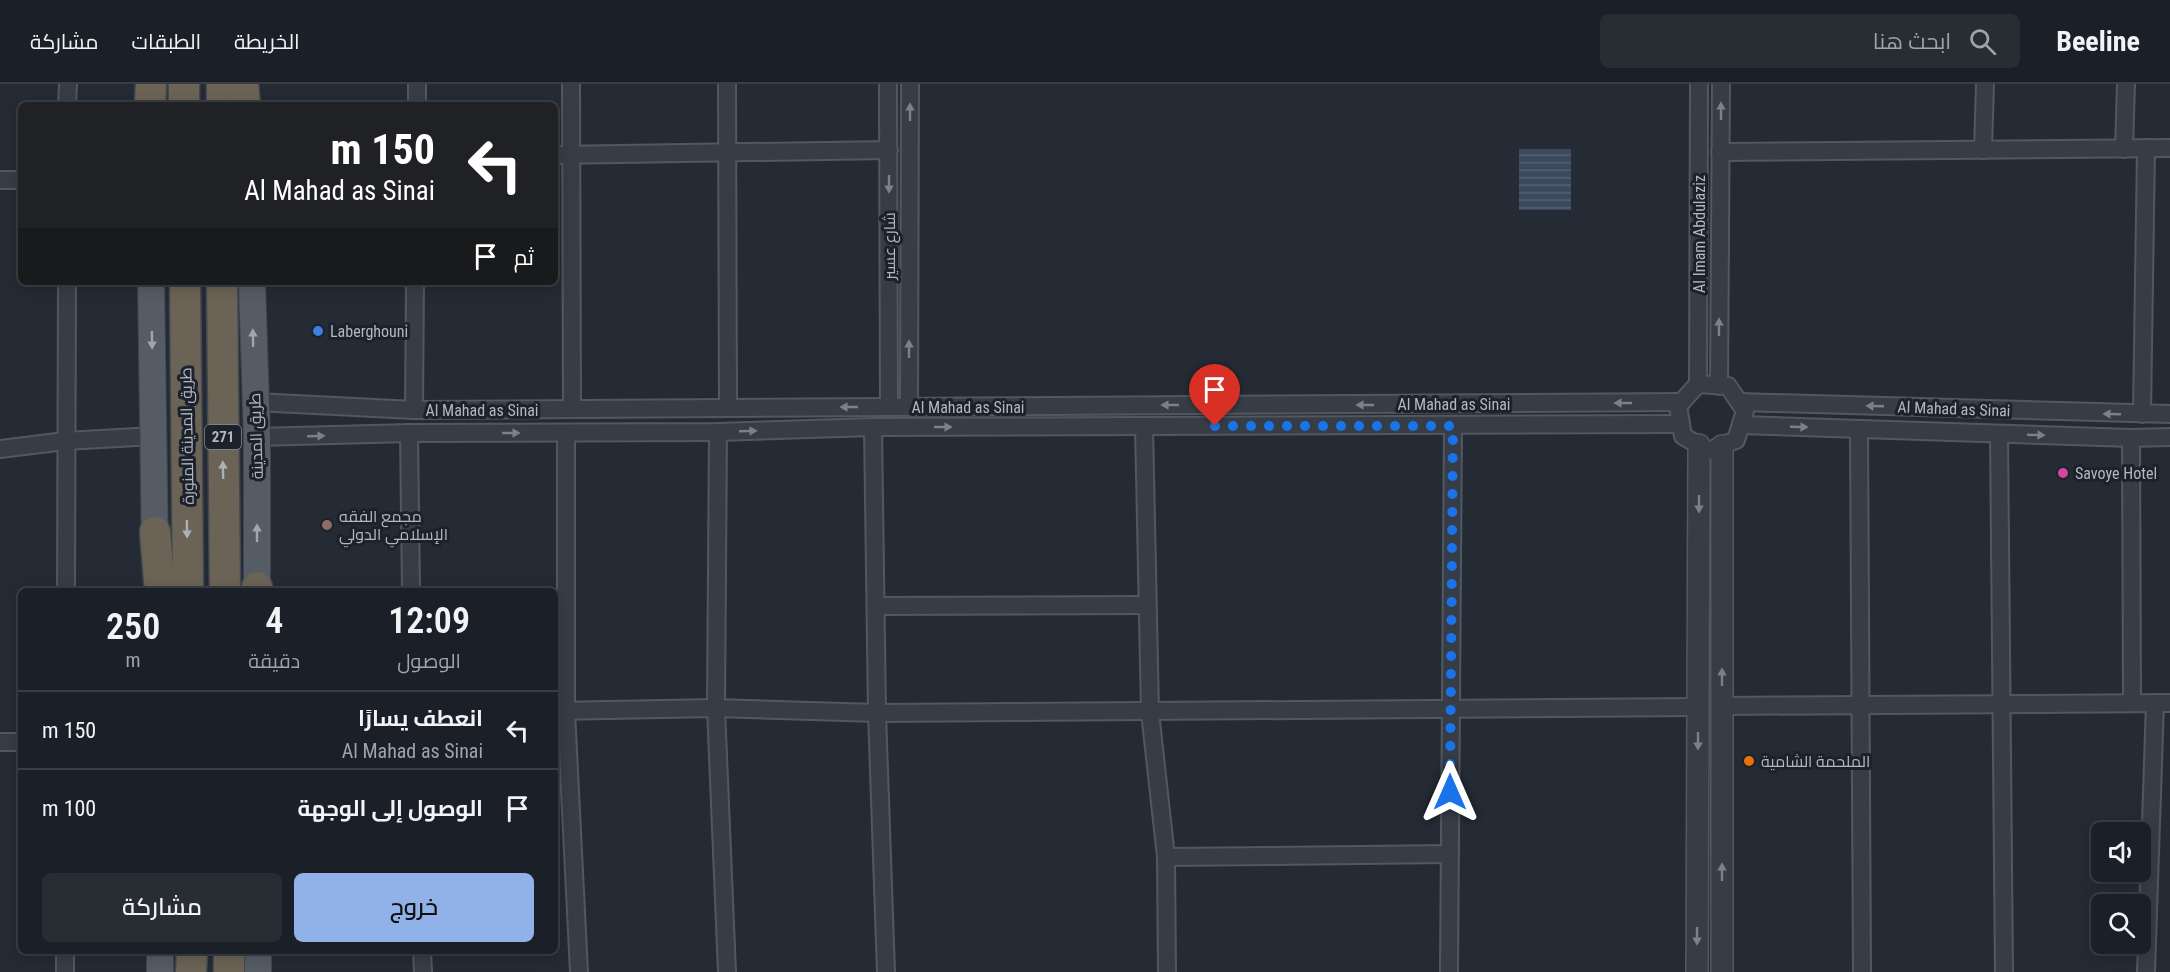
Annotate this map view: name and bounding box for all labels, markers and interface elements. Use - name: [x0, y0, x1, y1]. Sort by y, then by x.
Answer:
- search box: [1600, 14, 2020, 68]
- icon: search: [1966, 25, 1999, 58]
- text: Beeline: [2056, 25, 2140, 58]
- text: ابحث هنا: [1873, 29, 1951, 54]
- text: مشاركة: [30, 30, 99, 54]
- text: الطبقات: [132, 30, 201, 54]
- text: الخريطة: [234, 30, 300, 54]
- one-way arrow: [905, 102, 915, 121]
- one-way arrow: [1716, 102, 1726, 121]
- text: 150 m: [330, 125, 435, 174]
- icon: left: [456, 126, 534, 204]
- text: Al Mahad as Sinai: [244, 175, 435, 207]
- one-way arrow: [884, 175, 894, 194]
- street label: Al Imam Abdulaziz: [1690, 175, 1709, 293]
- street label: شارع عسير: [880, 212, 901, 281]
- icon: arrive: [469, 240, 502, 273]
- text: ثم: [514, 245, 534, 270]
- one-way arrow: [1714, 318, 1724, 337]
- place label: Laberghouni: [330, 322, 408, 341]
- marker: Laberghouni: [311, 324, 325, 338]
- one-way arrow: [248, 328, 258, 347]
- one-way arrow: [148, 331, 157, 350]
- one-way arrow: [904, 339, 914, 358]
- pin: [1189, 364, 1240, 426]
- street label: طريق المدينة المنورة: [176, 367, 199, 505]
- icon: arrive: [1198, 373, 1231, 406]
- street label: طريق المدينة: [245, 392, 268, 480]
- street label: Al Mahad as Sinai: [1397, 395, 1511, 414]
- street label: Al Mahad as Sinai: [911, 398, 1025, 417]
- one-way arrow: [1614, 398, 1633, 407]
- street label: Al Mahad as Sinai: [1897, 398, 2011, 420]
- one-way arrow: [1161, 400, 1180, 410]
- one-way arrow: [1356, 400, 1375, 409]
- street label: Al Mahad as Sinai: [425, 401, 539, 420]
- one-way arrow: [840, 402, 859, 412]
- one-way arrow: [1865, 402, 1884, 411]
- one-way arrow: [2102, 409, 2121, 418]
- one-way arrow: [933, 422, 952, 432]
- one-way arrow: [1790, 422, 1809, 432]
- road number: 271: [205, 425, 241, 449]
- one-way arrow: [738, 427, 757, 436]
- one-way arrow: [501, 428, 520, 438]
- one-way arrow: [2027, 430, 2046, 439]
- one-way arrow: [306, 431, 325, 440]
- one-way arrow: [218, 460, 228, 479]
- place label: Savoye Hotel: [2075, 464, 2157, 483]
- marker: Savoye Hotel: [2056, 466, 2070, 480]
- one-way arrow: [1694, 494, 1704, 513]
- place label: مجمع الفقه الإسلامي الدولي: [339, 507, 448, 548]
- marker: مجمع الفقه الإسلامي الدولي: [320, 518, 334, 532]
- one-way arrow: [183, 520, 192, 539]
- one-way arrow: [252, 523, 262, 542]
- text: 4: [265, 600, 283, 642]
- text: 12:09: [388, 600, 470, 642]
- text: 250: [106, 606, 160, 648]
- text: m: [126, 648, 141, 672]
- text: دقيقة: [248, 649, 300, 673]
- text: الوصول: [397, 649, 461, 673]
- one-way arrow: [1717, 667, 1727, 686]
- text: انعطف يسارًا: [358, 706, 483, 731]
- icon: left: [501, 714, 534, 747]
- text: 150 m: [42, 718, 96, 743]
- one-way arrow: [1693, 731, 1703, 750]
- text: Al Mahad as Sinai: [342, 739, 483, 763]
- place label: الملحمة الشامية: [1761, 752, 1870, 771]
- marker: الملحمة الشامية: [1742, 754, 1756, 768]
- position arrow: [1418, 760, 1482, 824]
- icon: arrive: [501, 792, 534, 825]
- text: 100 m: [42, 796, 96, 821]
- text: الوصول إلى الوجهة: [298, 796, 483, 821]
- map controls: [2091, 822, 2151, 954]
- button: sound: [2091, 822, 2151, 882]
- one-way arrow: [1717, 862, 1727, 881]
- button: مشاركة: [42, 873, 282, 942]
- button: خروج: [294, 873, 534, 942]
- button: search: [2091, 894, 2151, 954]
- one-way arrow: [1692, 926, 1702, 945]

